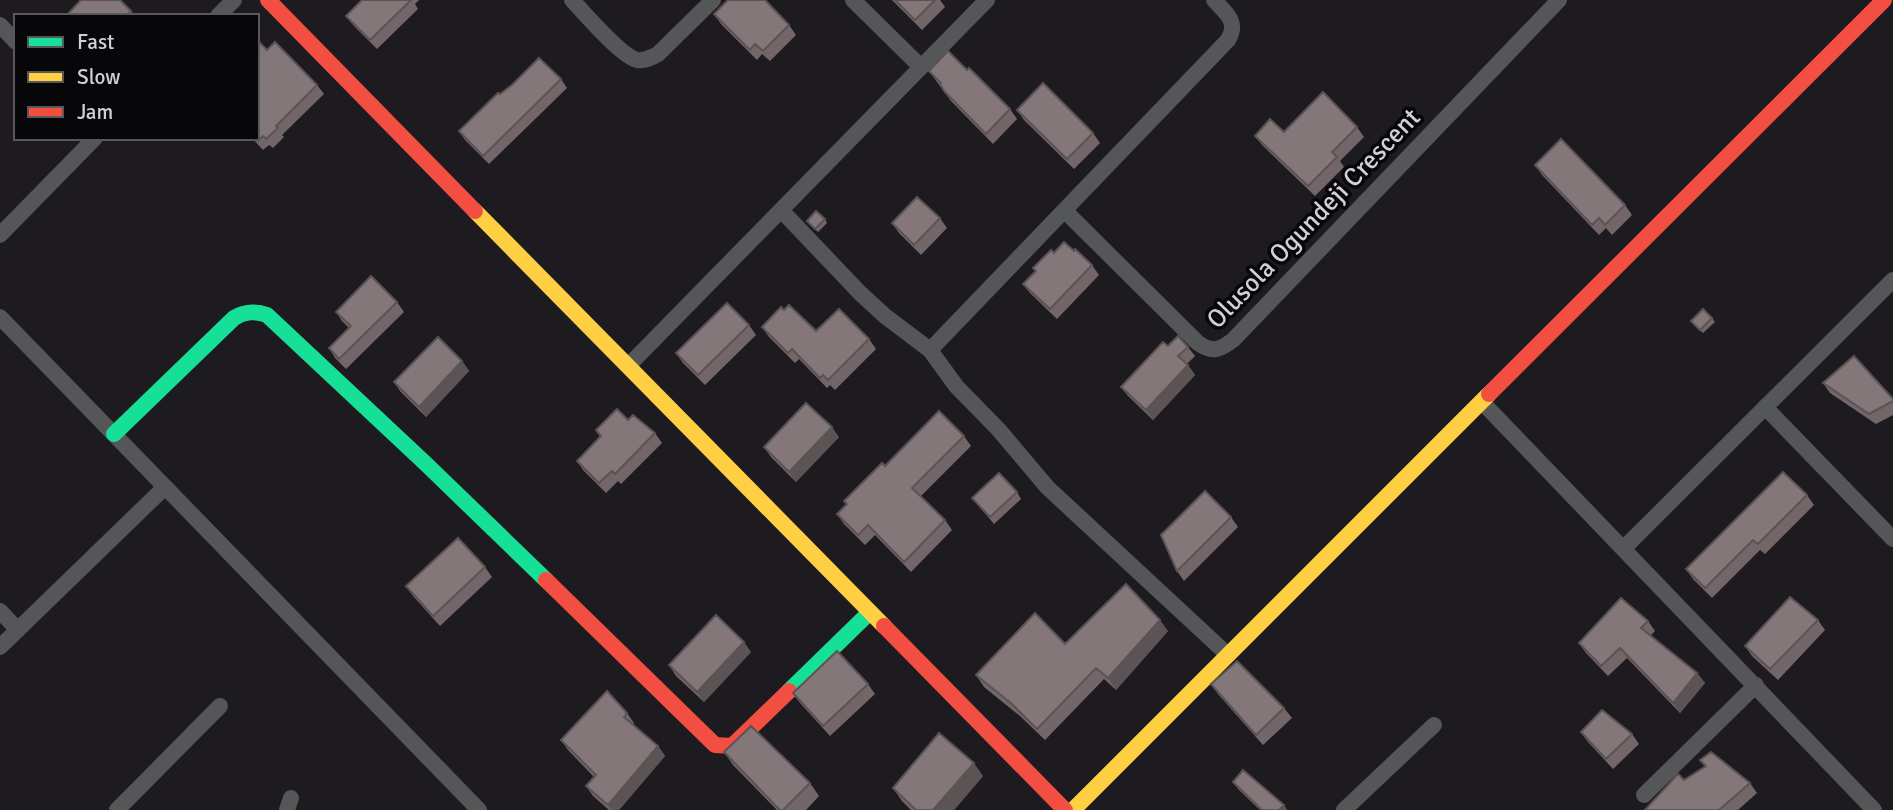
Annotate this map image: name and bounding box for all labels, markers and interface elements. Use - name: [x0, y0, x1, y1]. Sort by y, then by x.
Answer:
- legend: [14, 14, 259, 140]
- text: Fast: [77, 29, 114, 55]
- text: Slow: [77, 64, 121, 90]
- text: Jam: [77, 99, 113, 125]
- street label: Olusola Ogundeji Crescent: [1200, 102, 1427, 335]

